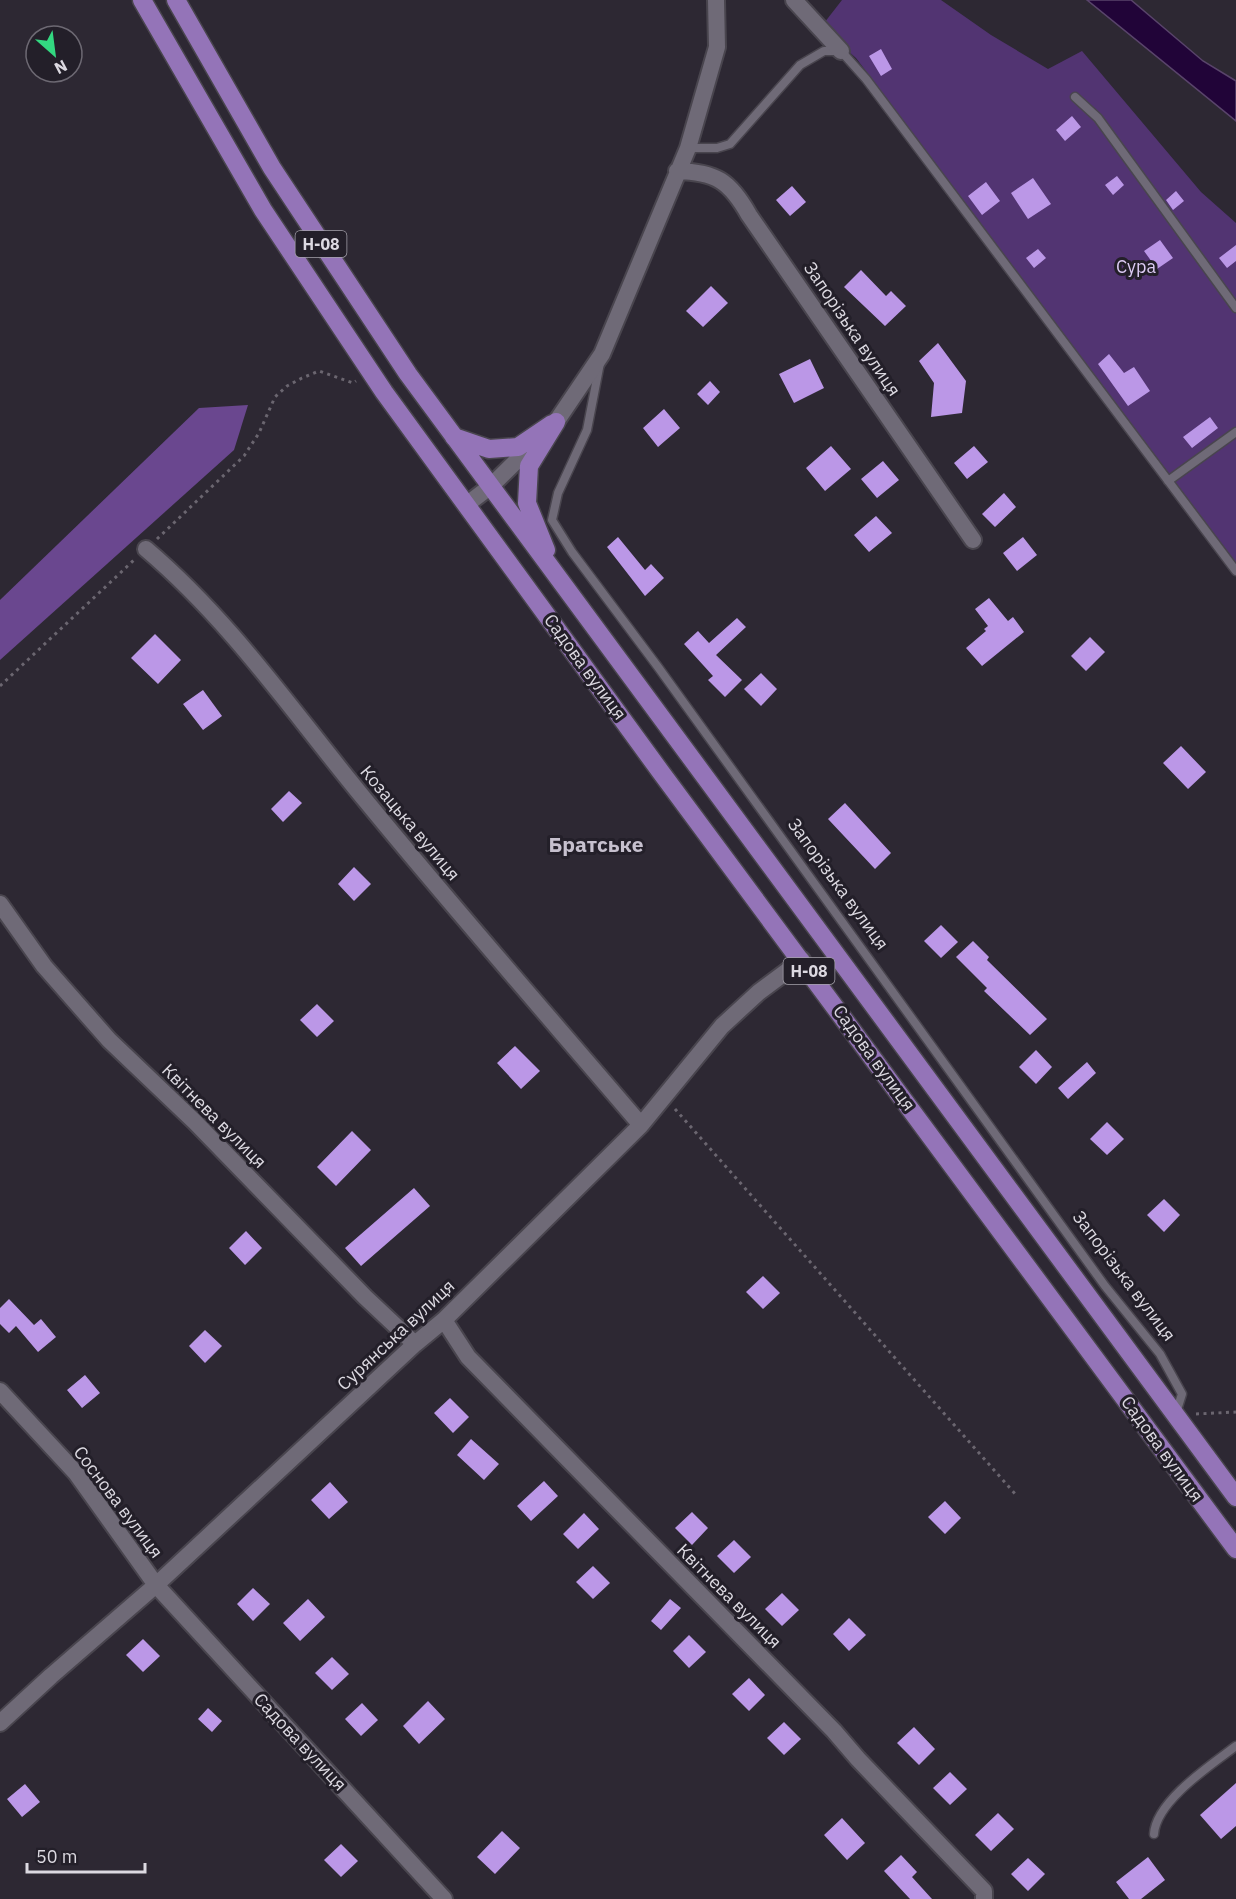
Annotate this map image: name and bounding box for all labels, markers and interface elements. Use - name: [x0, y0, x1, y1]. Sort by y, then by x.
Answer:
- north arrow: [24, 24, 84, 84]
- text: N: [51, 56, 71, 79]
- road number: Н-08: [296, 231, 346, 257]
- park label: Сура: [1116, 255, 1156, 278]
- street label: Запорізька вулиця: [799, 257, 906, 400]
- street label: Садова вулиця: [539, 609, 632, 724]
- street label: Козацька вулиця: [355, 760, 465, 885]
- street label: Запорізька вулиця: [783, 813, 894, 954]
- district label: Братське: [549, 830, 644, 858]
- road number: Н-08: [784, 958, 834, 984]
- street label: Садова вулиця: [828, 1000, 921, 1115]
- street label: Квітнева вулиця: [157, 1058, 272, 1173]
- street label: Запорізька вулиця: [1068, 1206, 1181, 1345]
- street label: Сурянська вулиця: [332, 1274, 459, 1395]
- street label: Садова вулиця: [1116, 1391, 1209, 1506]
- street label: Соснова вулиця: [69, 1441, 168, 1562]
- street label: Квітнева вулиця: [672, 1538, 787, 1653]
- street label: Садова вулиця: [249, 1688, 352, 1795]
- scale bar: [27, 1836, 146, 1874]
- text: 50 m: [36, 1845, 78, 1868]

